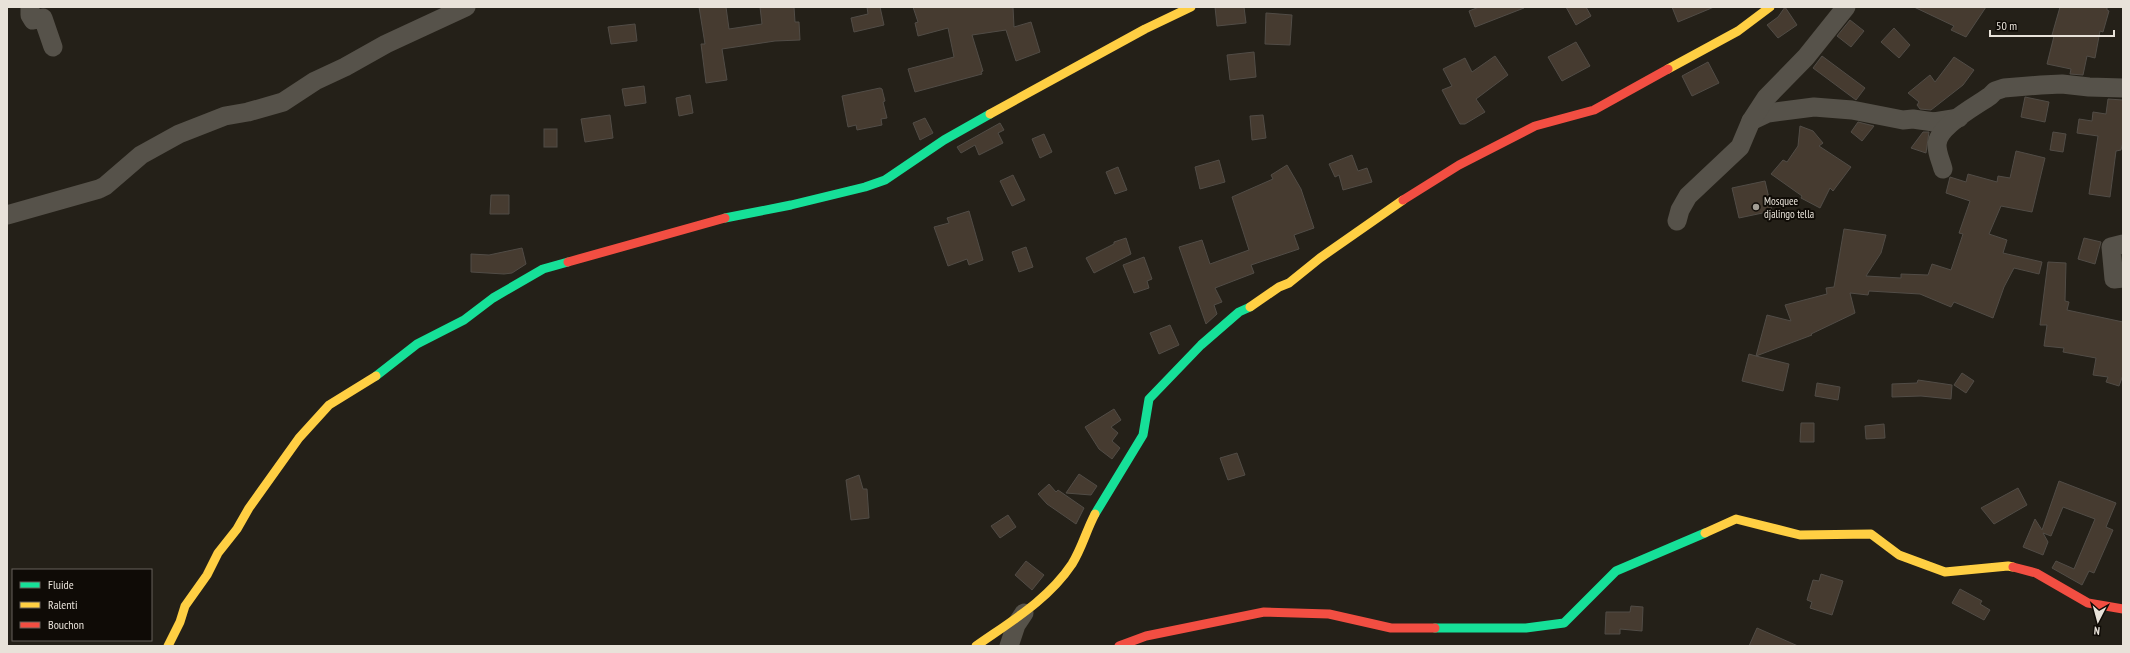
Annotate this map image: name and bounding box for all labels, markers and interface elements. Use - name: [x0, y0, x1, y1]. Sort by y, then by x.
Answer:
- scale bar: [1990, 12, 2114, 38]
- text: 50 m: [1996, 18, 2017, 33]
- place label: Mosquee djalingo tella: [1764, 194, 1814, 221]
- marker: Mosquee djalingo tella: [1751, 202, 1761, 212]
- legend: [12, 569, 152, 641]
- text: Fluide: [48, 577, 74, 592]
- text: Ralenti: [48, 597, 77, 612]
- north arrow: [2078, 601, 2118, 641]
- text: Bouchon: [48, 617, 84, 632]
- text: N: [2093, 624, 2101, 638]

